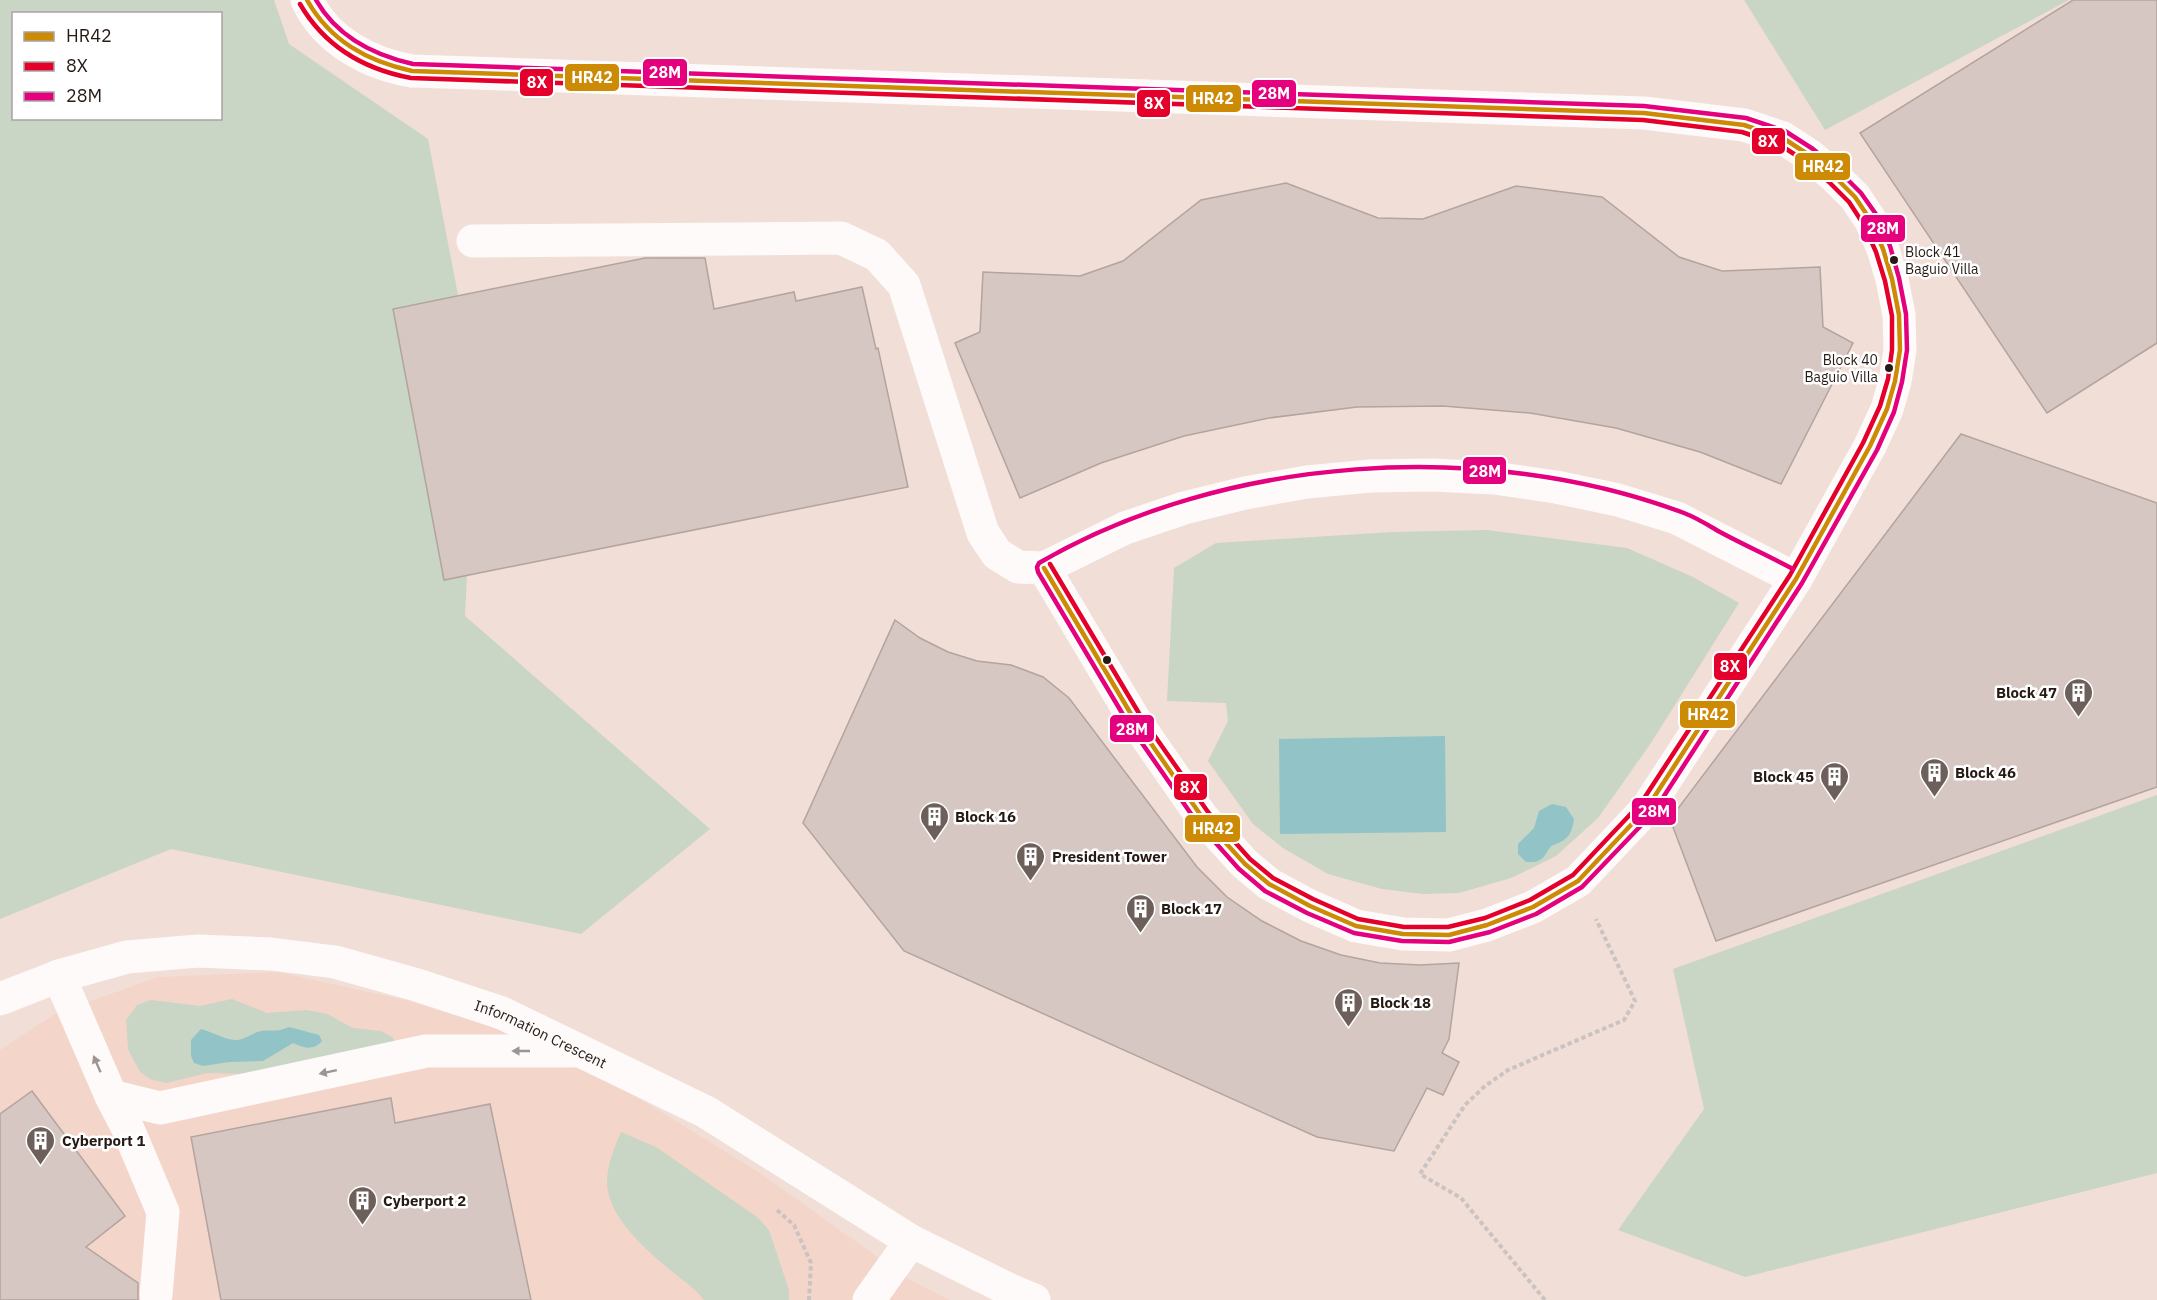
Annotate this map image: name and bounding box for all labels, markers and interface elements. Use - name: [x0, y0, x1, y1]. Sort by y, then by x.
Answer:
- legend: [12, 12, 222, 120]
- text: HR42: [66, 24, 112, 47]
- text: 8X: [66, 54, 88, 77]
- line badge: 28M: [642, 58, 688, 87]
- text: 28M: [649, 62, 681, 82]
- line badge: HR42: [564, 63, 620, 92]
- text: HR42: [571, 67, 613, 87]
- line badge: 8X: [519, 68, 554, 97]
- text: 8X: [527, 72, 547, 92]
- line badge: 28M: [1251, 79, 1297, 108]
- text: 28M: [1258, 83, 1290, 103]
- text: 28M: [66, 84, 102, 107]
- line badge: HR42: [1185, 84, 1242, 113]
- text: HR42: [1192, 88, 1234, 108]
- line badge: 8X: [1136, 89, 1171, 118]
- text: 8X: [1144, 93, 1164, 113]
- line badge: 8X: [1751, 127, 1786, 155]
- text: 8X: [1758, 131, 1778, 151]
- line badge: HR42: [1794, 152, 1851, 181]
- text: HR42: [1802, 156, 1844, 176]
- line badge: 28M: [1860, 214, 1906, 243]
- text: 28M: [1867, 218, 1899, 238]
- place label: Block 41 Baguio Villa: [1905, 243, 1979, 278]
- marker: Block 41 Baguio Villa: [1888, 254, 1900, 266]
- place label: Block 40 Baguio Villa: [1804, 351, 1879, 386]
- marker: Block 40 Baguio Villa: [1883, 362, 1895, 374]
- line badge: 28M: [1462, 456, 1507, 485]
- text: 28M: [1469, 461, 1501, 481]
- line badge: 8X: [1713, 652, 1748, 681]
- unlabelled marker: [1101, 654, 1113, 666]
- text: 8X: [1720, 656, 1740, 676]
- building icon: Block 47: [2062, 676, 2094, 718]
- place label: Block 47: [1996, 683, 2057, 702]
- line badge: HR42: [1679, 700, 1736, 729]
- text: HR42: [1687, 704, 1729, 724]
- line badge: 28M: [1109, 714, 1155, 743]
- text: 28M: [1116, 719, 1148, 739]
- building icon: Block 46: [1918, 756, 1950, 798]
- building icon: Block 45: [1819, 760, 1851, 802]
- place label: Block 46: [1955, 763, 2016, 782]
- place label: Block 45: [1753, 767, 1814, 786]
- line badge: 8X: [1173, 773, 1208, 801]
- text: 8X: [1180, 777, 1200, 797]
- line badge: 28M: [1631, 797, 1677, 826]
- building icon: Block 16: [918, 800, 950, 842]
- text: 28M: [1638, 801, 1670, 821]
- place label: Block 16: [955, 807, 1016, 826]
- line badge: HR42: [1184, 814, 1241, 843]
- text: HR42: [1192, 818, 1234, 838]
- building icon: President Tower: [1015, 840, 1047, 882]
- place label: President Tower: [1052, 847, 1167, 866]
- building icon: Block 17: [1124, 892, 1156, 934]
- place label: Block 17: [1161, 899, 1222, 918]
- building icon: Block 18: [1333, 986, 1365, 1028]
- place label: Block 18: [1370, 993, 1431, 1012]
- street label: Information Crescent: [472, 995, 610, 1072]
- one-way arrow: [512, 1046, 531, 1056]
- one-way arrow: [92, 1054, 102, 1072]
- one-way arrow: [319, 1068, 338, 1077]
- building icon: Cyberport 1: [25, 1124, 57, 1166]
- place label: Cyberport 1: [62, 1131, 145, 1150]
- building icon: Cyberport 2: [346, 1184, 378, 1226]
- place label: Cyberport 2: [383, 1191, 466, 1210]

